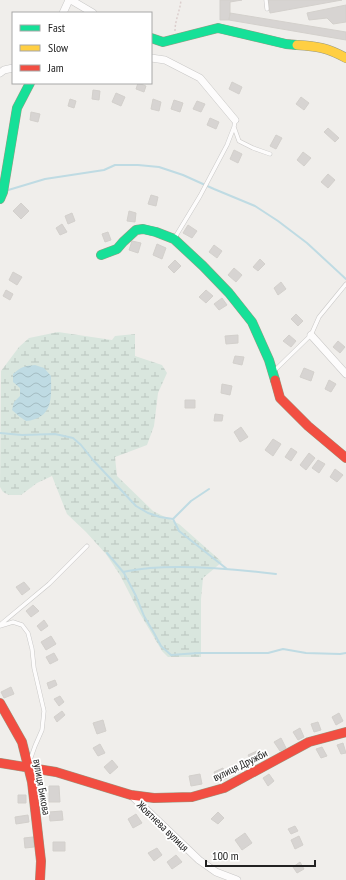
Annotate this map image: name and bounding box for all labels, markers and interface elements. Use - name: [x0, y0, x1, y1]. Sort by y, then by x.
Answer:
- legend: [12, 12, 152, 84]
- text: Fast: [48, 20, 66, 35]
- text: Slow: [48, 40, 69, 55]
- text: Jam: [47, 60, 64, 75]
- street label: вулиця Дружби: [210, 746, 270, 784]
- street label: вулиця Бикова: [30, 758, 54, 816]
- street label: Жовтнева вулиця: [133, 797, 192, 854]
- scale bar: [206, 842, 315, 868]
- text: 100 m: [212, 848, 239, 863]

